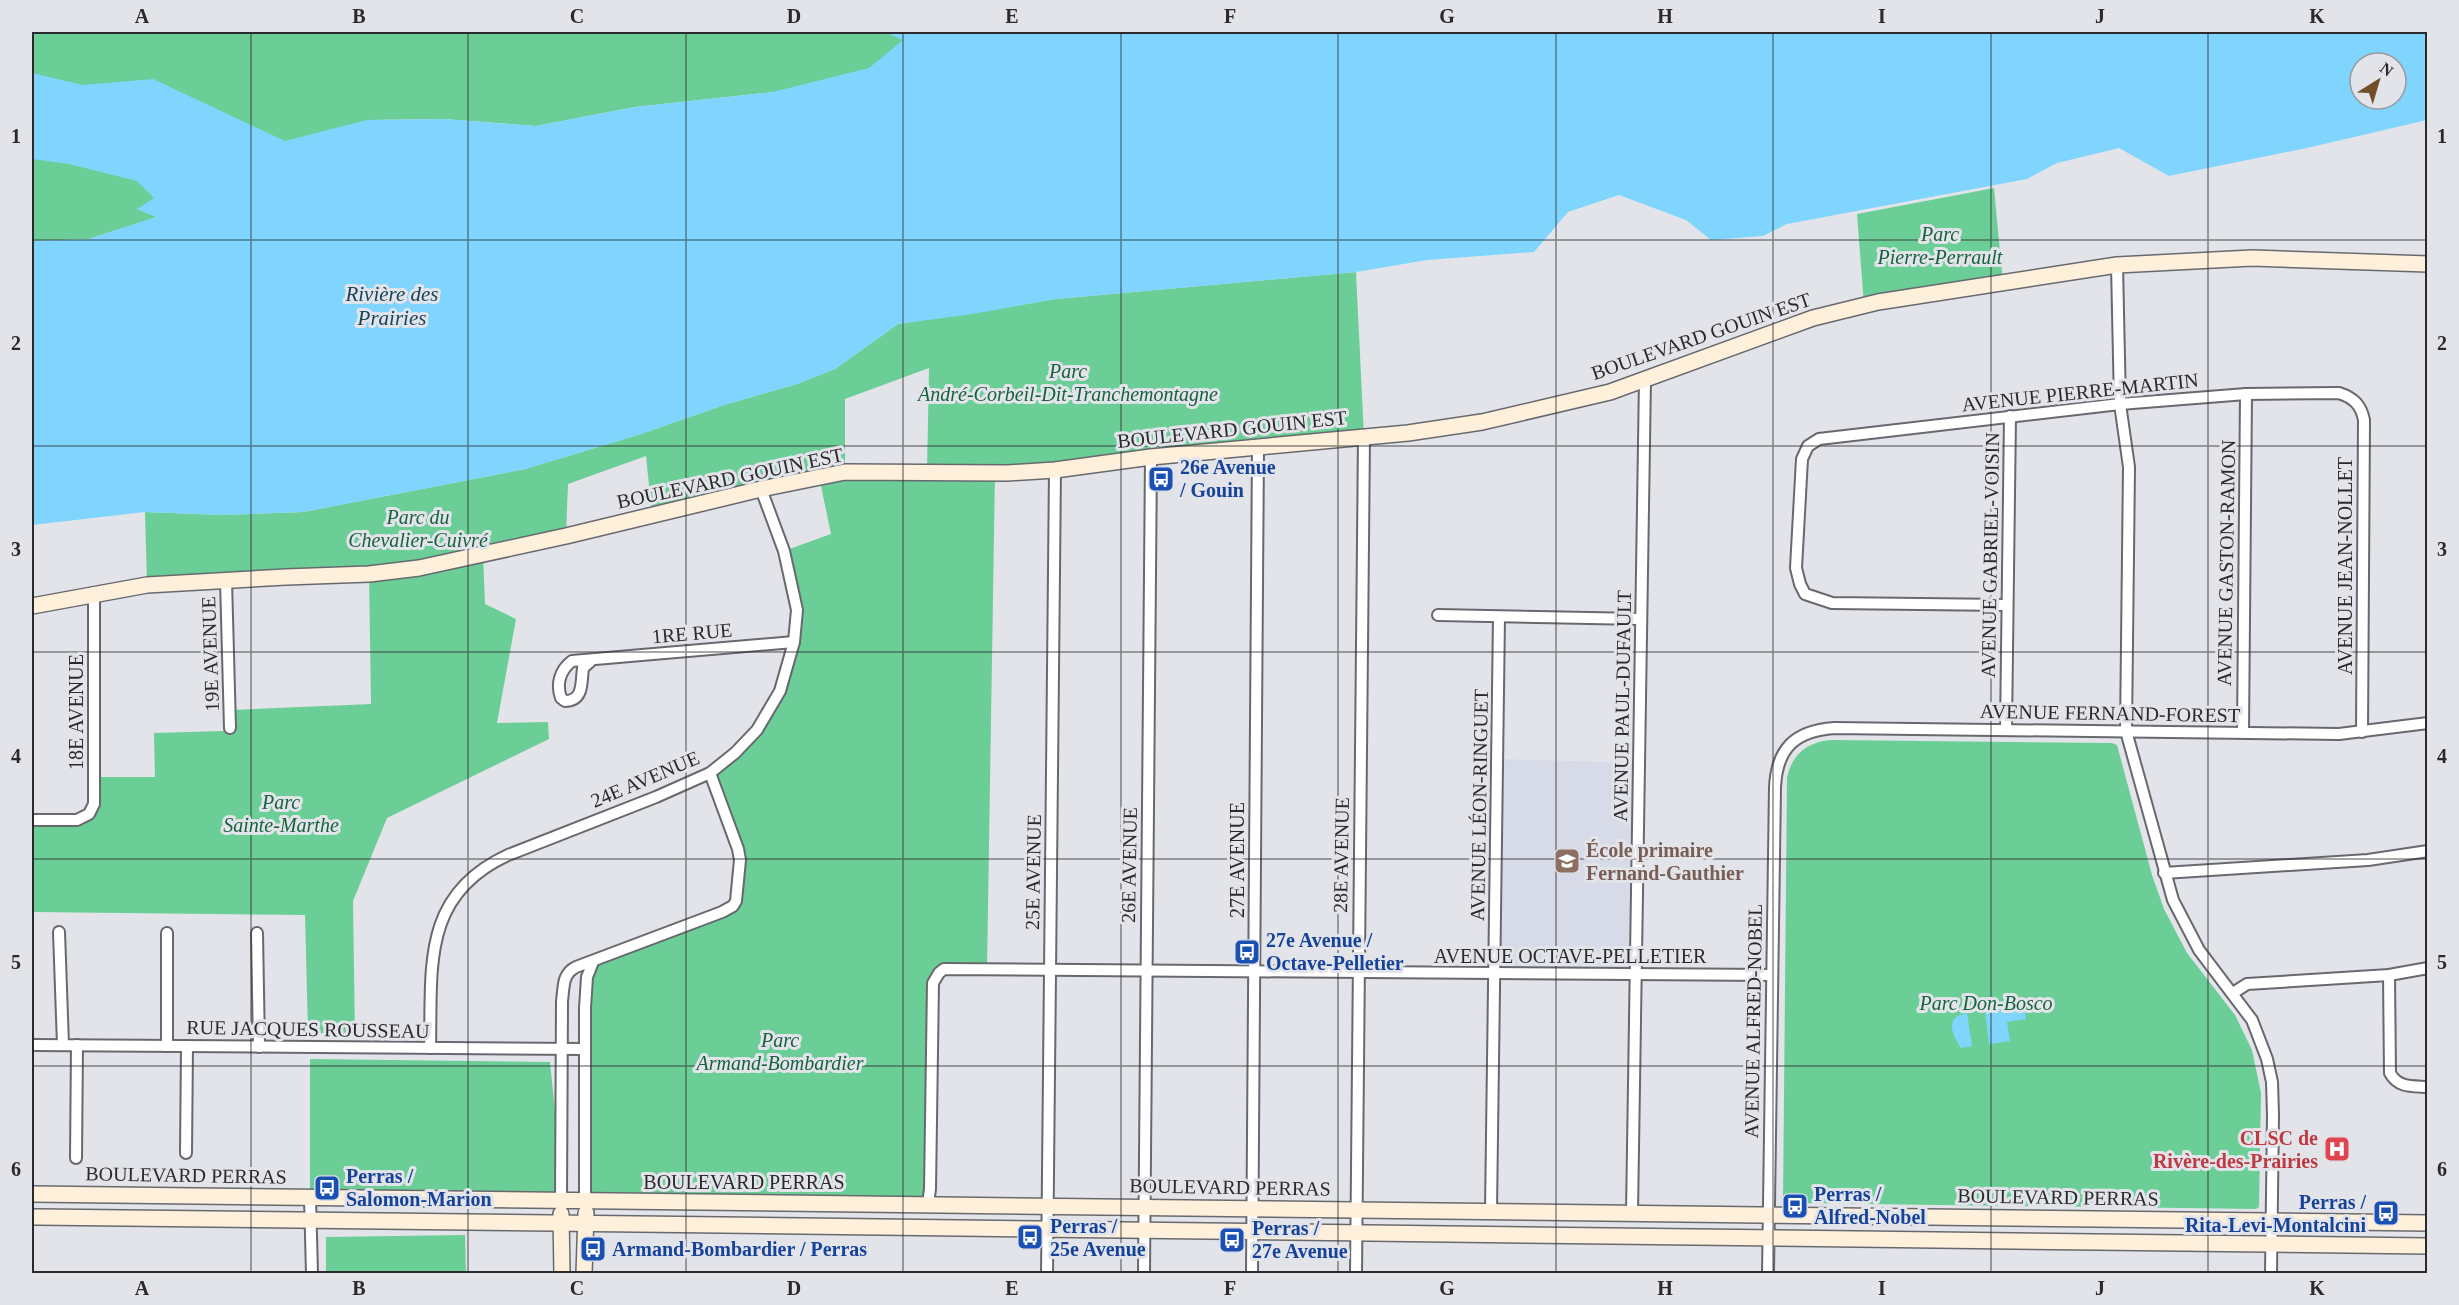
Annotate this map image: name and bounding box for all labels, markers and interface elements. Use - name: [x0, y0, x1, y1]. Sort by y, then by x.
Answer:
- text: A: [135, 5, 150, 27]
- text: B: [352, 5, 366, 27]
- text: C: [570, 5, 584, 27]
- text: D: [787, 5, 801, 27]
- text: E: [1005, 5, 1019, 27]
- text: F: [1224, 5, 1236, 27]
- text: G: [1439, 5, 1455, 27]
- text: H: [1657, 5, 1673, 27]
- text: I: [1878, 5, 1886, 27]
- text: J: [2095, 5, 2105, 27]
- text: K: [2309, 5, 2325, 27]
- north arrow: [2348, 51, 2408, 111]
- text: N: [2377, 59, 2397, 80]
- text: 1: [11, 125, 21, 147]
- text: 1: [2437, 125, 2447, 147]
- park label: Parc Pierre-Perrault: [1877, 223, 2003, 268]
- water label: Rivière des Prairies: [344, 282, 439, 330]
- street label: BOULEVARD GOUIN EST: [1588, 288, 1814, 384]
- text: 2: [11, 332, 21, 354]
- text: 2: [2437, 332, 2447, 354]
- park label: Parc André-Corbeil-Dit-Tranchemontagne: [916, 360, 1218, 406]
- street label: AVENUE PIERRE-MARTIN: [1961, 369, 2199, 415]
- street label: BOULEVARD GOUIN EST: [1116, 406, 1348, 452]
- street label: AVENUE GABRIEL-VOISIN: [1977, 432, 2003, 678]
- street label: AVENUE GASTON-RAMON: [2213, 440, 2239, 686]
- street label: BOULEVARD GOUIN EST: [615, 443, 845, 513]
- place label: 26e Avenue / Gouin: [1179, 456, 1276, 501]
- street label: AVENUE JEAN-NOLLET: [2334, 457, 2356, 675]
- bus stop icon: 26e Avenue / Gouin: [1146, 464, 1176, 494]
- park label: Parc du Chevalier-Cuivré: [348, 506, 489, 551]
- text: 3: [11, 538, 21, 560]
- text: 3: [2437, 538, 2447, 560]
- street label: AVENUE PAUL-DUFAULT: [1609, 590, 1635, 822]
- street label: 19E AVENUE: [197, 596, 223, 712]
- street label: 1RE RUE: [651, 619, 733, 647]
- street label: 18E AVENUE: [65, 654, 87, 770]
- street label: AVENUE LÉON-RINGUET: [1466, 689, 1492, 921]
- street label: AVENUE FERNAND-FOREST: [1980, 700, 2240, 726]
- text: 4: [11, 745, 21, 767]
- text: 4: [2437, 745, 2447, 767]
- street label: 24E AVENUE: [587, 746, 703, 812]
- park label: Parc Sainte-Marthe: [223, 791, 339, 836]
- street label: 28E AVENUE: [1329, 797, 1353, 913]
- street label: 27E AVENUE: [1226, 802, 1248, 918]
- street label: 26E AVENUE: [1117, 807, 1141, 923]
- street label: 25E AVENUE: [1021, 814, 1045, 930]
- place label: École primaire Fernand-Gauthier: [1586, 839, 1744, 884]
- school or university icon: École primaire Fernand-Gauthier: [1552, 846, 1582, 876]
- street label: AVENUE ALFRED-NOBEL: [1740, 904, 1766, 1138]
- place label: 27e Avenue / Octave-Pelletier: [1266, 929, 1404, 974]
- bus stop icon: 27e Avenue / Octave-Pelletier: [1232, 937, 1262, 967]
- street label: AVENUE OCTAVE-PELLETIER: [1434, 945, 1707, 967]
- text: 5: [11, 951, 21, 973]
- text: 5: [2437, 951, 2447, 973]
- park label: Parc Don-Bosco: [1918, 992, 2053, 1014]
- street label: RUE JACQUES ROUSSEAU: [186, 1016, 430, 1042]
- park label: Parc Armand-Bombardier: [694, 1029, 864, 1074]
- place label: CLSC de Rivère-des-Prairies: [2153, 1127, 2318, 1172]
- hospital icon: CLSC de Rivère-des-Prairies: [2322, 1134, 2352, 1164]
- text: 6: [11, 1158, 21, 1180]
- text: 6: [2437, 1158, 2447, 1180]
- street label: BOULEVARD PERRAS: [85, 1162, 287, 1188]
- place label: Perras / Salomon-Marion: [346, 1165, 492, 1210]
- street label: BOULEVARD PERRAS: [643, 1171, 845, 1193]
- bus stop icon: Perras / Salomon-Marion: [312, 1173, 342, 1203]
- street label: BOULEVARD PERRAS: [1129, 1174, 1331, 1200]
- place label: Perras / Alfred-Nobel: [1814, 1183, 1926, 1228]
- street label: BOULEVARD PERRAS: [1957, 1184, 2159, 1210]
- bus stop icon: Perras / Alfred-Nobel: [1780, 1191, 1810, 1221]
- place label: Perras / Rita-Levi-Montalcini: [2185, 1191, 2366, 1236]
- bus stop icon: Perras / Rita-Levi-Montalcini: [2371, 1198, 2401, 1228]
- place label: Perras / 25e Avenue: [1050, 1215, 1146, 1260]
- place label: Perras / 27e Avenue: [1252, 1217, 1348, 1262]
- bus stop icon: Perras / 25e Avenue: [1015, 1222, 1045, 1252]
- bus stop icon: Perras / 27e Avenue: [1217, 1225, 1247, 1255]
- bus stop icon: Armand-Bombardier / Perras: [578, 1234, 608, 1264]
- place label: Armand-Bombardier / Perras: [612, 1238, 867, 1260]
- text: A: [135, 1277, 150, 1299]
- text: B: [352, 1277, 366, 1299]
- text: C: [570, 1277, 584, 1299]
- text: D: [787, 1277, 801, 1299]
- text: E: [1005, 1277, 1019, 1299]
- text: F: [1224, 1277, 1236, 1299]
- text: G: [1439, 1277, 1455, 1299]
- text: H: [1657, 1277, 1673, 1299]
- text: I: [1878, 1277, 1886, 1299]
- text: J: [2095, 1277, 2105, 1299]
- text: K: [2309, 1277, 2325, 1299]

